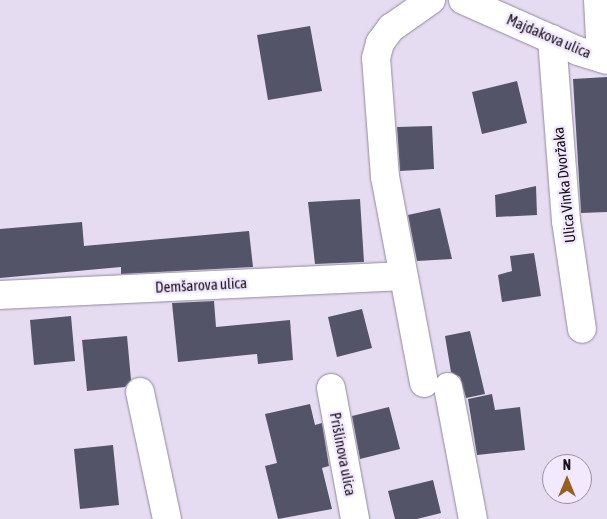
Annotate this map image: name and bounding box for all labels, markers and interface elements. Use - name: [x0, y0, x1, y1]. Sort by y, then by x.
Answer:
- street label: Majdakova ulica: [504, 10, 594, 62]
- street label: Ulica Vinka Dvoržaka: [549, 126, 579, 244]
- street label: Demšarova ulica: [155, 274, 247, 296]
- street label: Prišlinova ulica: [326, 411, 360, 497]
- north arrow: [542, 454, 592, 504]
- text: N: [563, 457, 571, 473]

